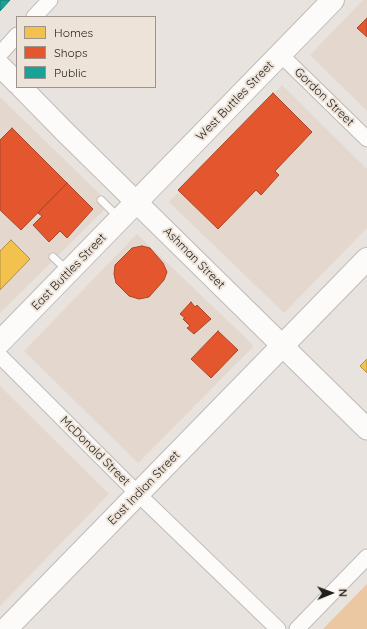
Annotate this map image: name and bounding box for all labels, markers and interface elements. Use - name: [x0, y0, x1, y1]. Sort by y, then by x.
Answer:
- legend: [16, 16, 156, 88]
- text: Homes: [54, 25, 93, 40]
- text: Shops: [54, 45, 88, 60]
- street label: West Buttles Street: [193, 58, 277, 144]
- text: Public: [54, 65, 87, 80]
- street label: Gordon Street: [291, 65, 357, 129]
- street label: Ashman Street: [160, 224, 228, 292]
- street label: East Buttles Street: [29, 231, 109, 313]
- street label: McDonald Street: [57, 413, 133, 489]
- street label: East Indian Street: [105, 448, 183, 528]
- north arrow: [311, 573, 351, 613]
- text: N: [336, 589, 350, 597]

